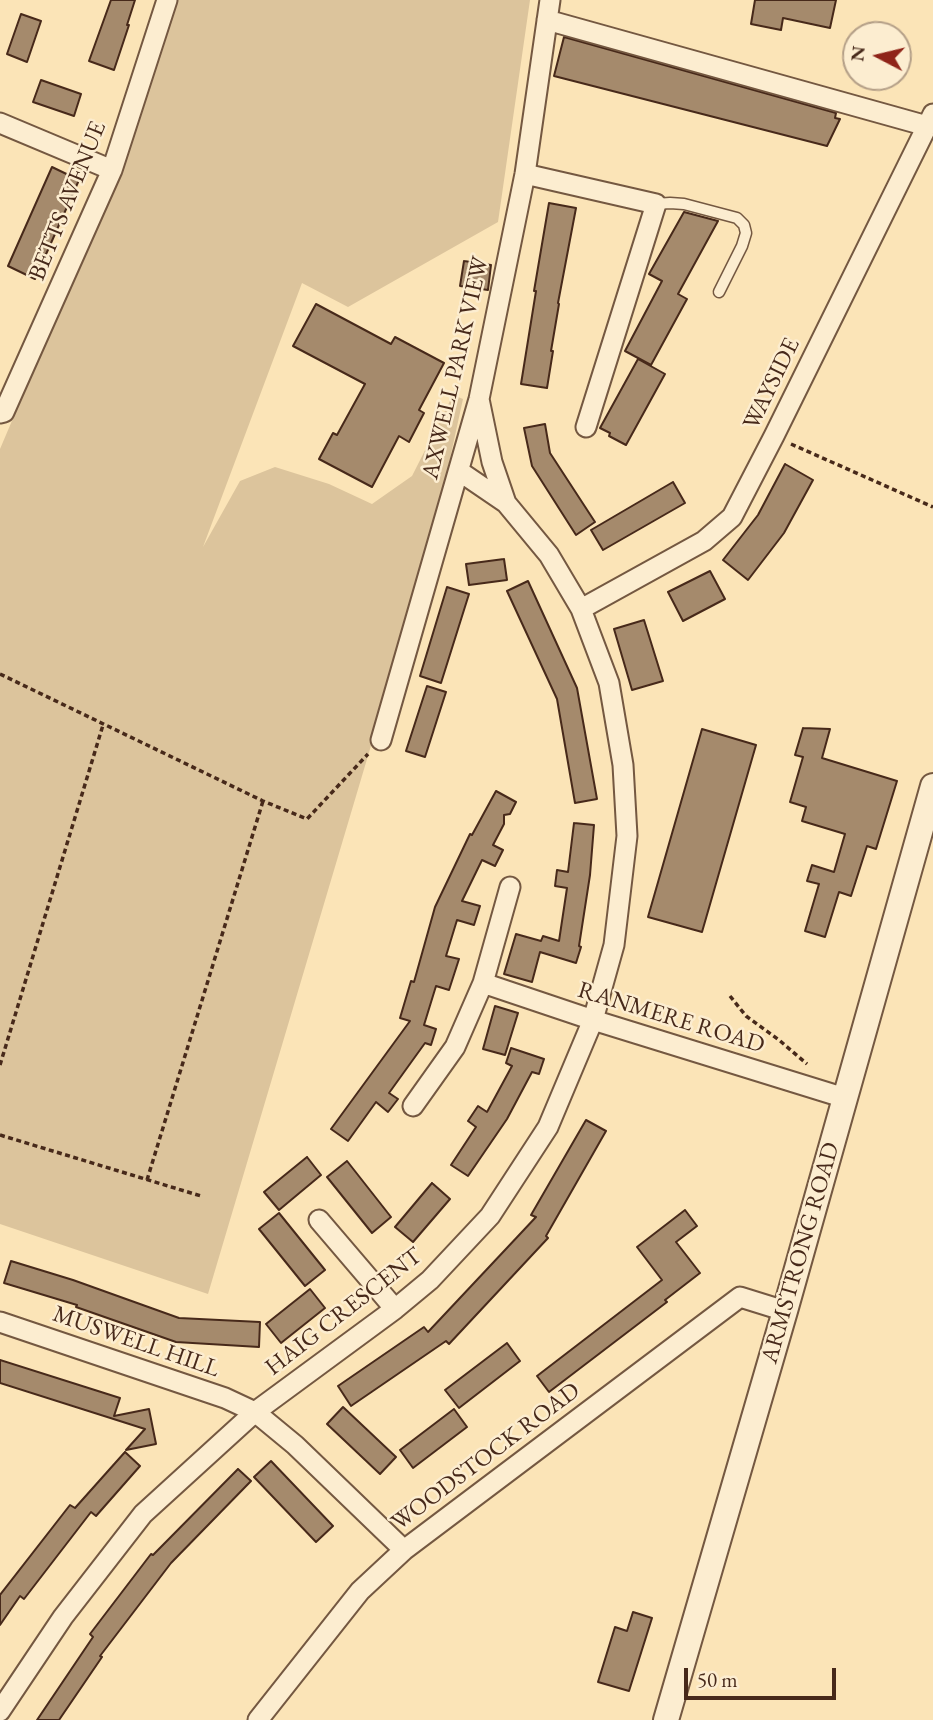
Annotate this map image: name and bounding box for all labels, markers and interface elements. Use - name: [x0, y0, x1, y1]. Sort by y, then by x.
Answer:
- north arrow: [842, 21, 912, 91]
- text: N: [844, 44, 871, 63]
- street label: BETTS AVENUE: [23, 117, 113, 285]
- street label: AXWELL PARK VIEW: [416, 254, 496, 482]
- street label: WAYSIDE: [737, 333, 807, 435]
- street label: RANMERE ROAD: [574, 976, 768, 1060]
- street label: ARMSTRONG ROAD: [756, 1139, 846, 1367]
- street label: HAIG CRESCENT: [260, 1242, 428, 1382]
- street label: MUSWELL HILL: [49, 1300, 223, 1384]
- street label: WOODSTOCK ROAD: [386, 1377, 586, 1537]
- scale bar: [688, 1654, 840, 1698]
- text: 50 m: [697, 1666, 738, 1693]

